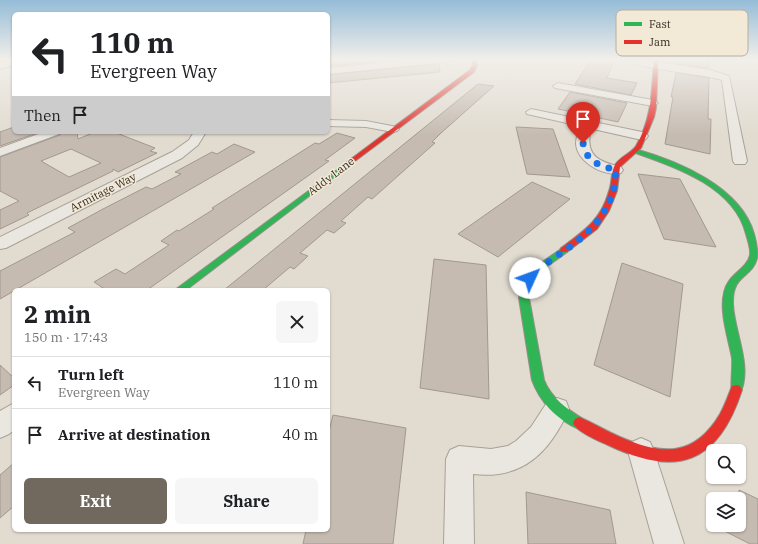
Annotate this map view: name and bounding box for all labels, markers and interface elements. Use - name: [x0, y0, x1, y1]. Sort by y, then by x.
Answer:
- legend: [616, 10, 748, 56]
- text: Fast: [649, 17, 671, 31]
- text: 110 m: [90, 24, 174, 61]
- icon: left: [24, 28, 76, 80]
- text: Jam: [649, 35, 671, 49]
- text: Evergreen Way: [90, 60, 217, 83]
- pin: [566, 102, 600, 143]
- icon: arrive: [69, 104, 91, 126]
- text: Then: [24, 106, 61, 125]
- icon: arrive: [572, 108, 594, 130]
- street label: Addy Lane: [305, 154, 357, 198]
- street label: Armitage Way: [68, 169, 139, 215]
- position arrow: [509, 257, 551, 299]
- text: 2 min: [24, 298, 91, 330]
- button: close: [276, 301, 318, 343]
- text: 150 m · 17:43: [24, 329, 108, 346]
- text: Turn left: [58, 365, 124, 384]
- icon: left: [24, 372, 46, 394]
- text: 110 m: [273, 373, 318, 392]
- text: Evergreen Way: [58, 384, 150, 401]
- icon: arrive: [24, 424, 46, 446]
- text: Arrive at destination: [58, 425, 210, 444]
- text: 40 m: [282, 425, 318, 444]
- map controls: [706, 444, 746, 532]
- button: search: [706, 444, 746, 484]
- button: Exit: [24, 478, 167, 524]
- button: Share: [175, 478, 318, 524]
- button: layers: [706, 492, 746, 532]

